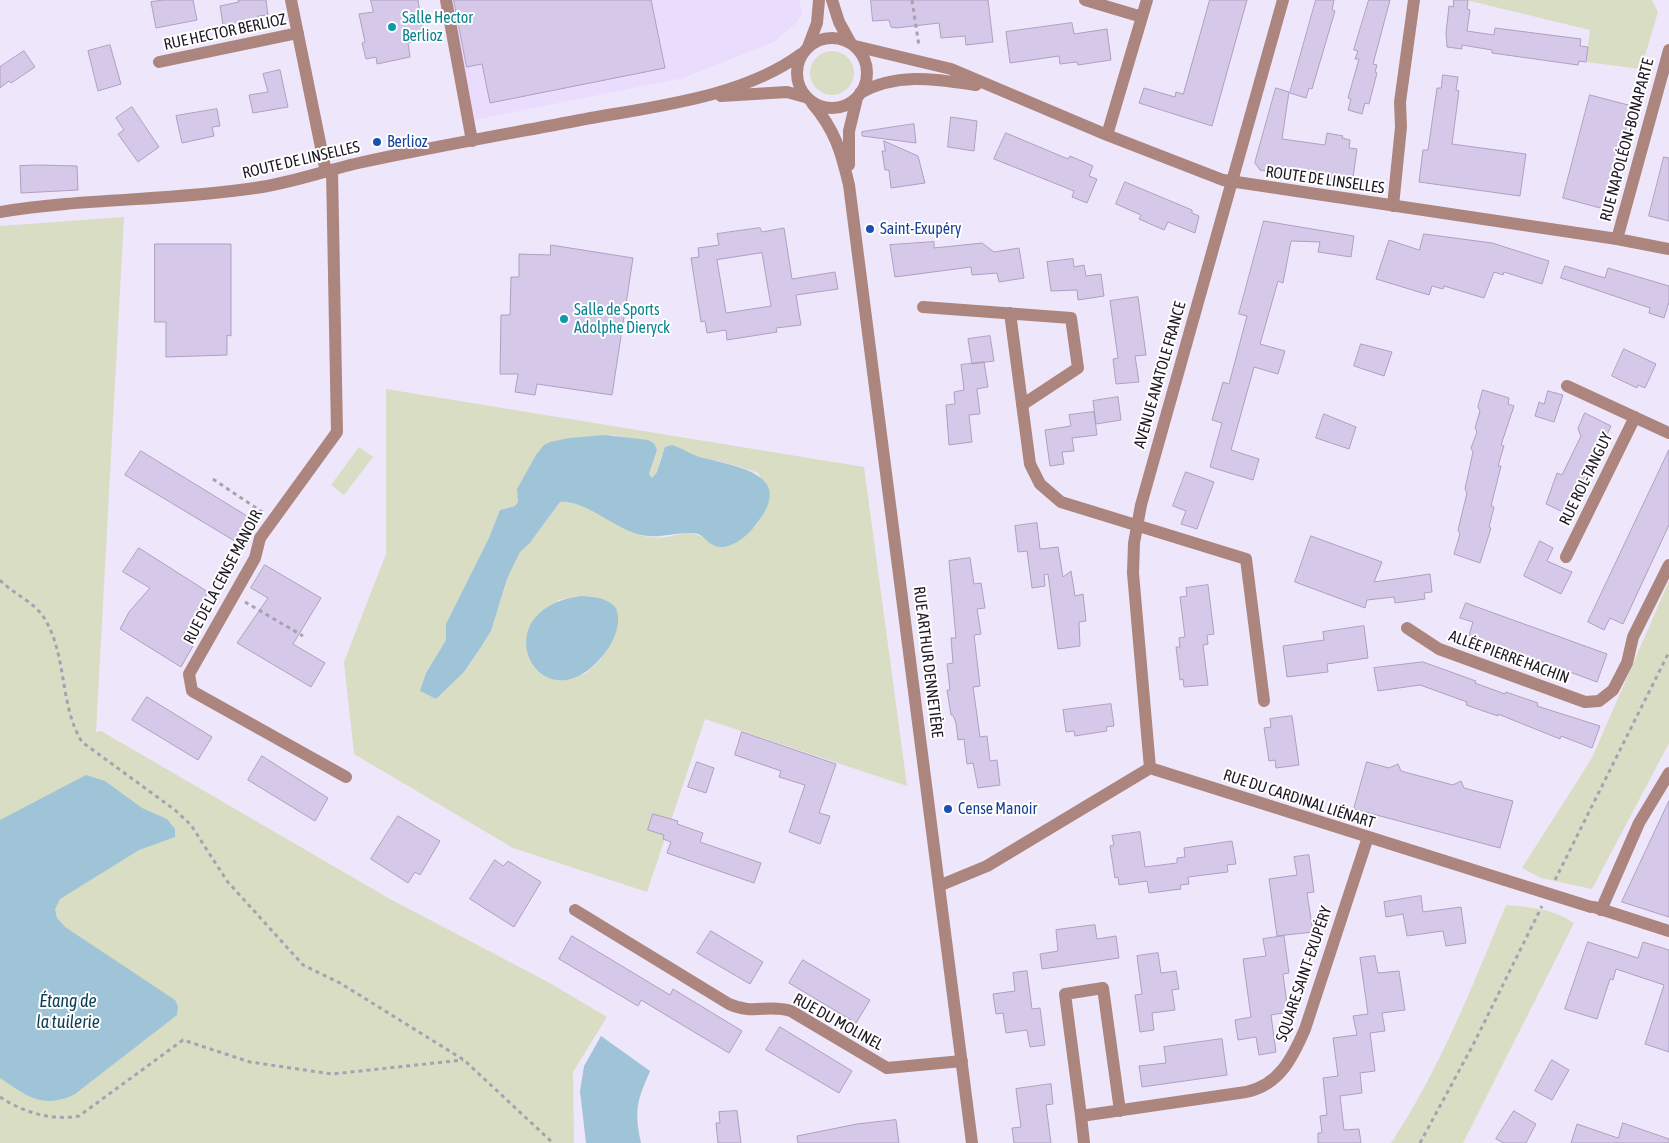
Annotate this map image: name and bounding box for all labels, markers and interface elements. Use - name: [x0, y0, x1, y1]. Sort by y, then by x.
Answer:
- place label: Salle Hector Berlioz: [402, 8, 473, 46]
- street label: RUE HECTOR BERLIOZ: [162, 10, 288, 54]
- marker: Salle Hector Berlioz: [386, 21, 398, 33]
- street label: RUE NAPOLÉON-BONAPARTE: [1596, 56, 1658, 224]
- place label: Berlioz: [387, 132, 428, 152]
- marker: Berlioz: [371, 136, 383, 148]
- street label: ROUTE DE LINSELLES: [240, 137, 362, 183]
- street label: ROUTE DE LINSELLES: [1264, 162, 1386, 198]
- place label: Saint-Exupéry: [880, 219, 961, 239]
- marker: Saint-Exupéry: [864, 223, 876, 235]
- place label: Salle de Sports Adolphe Dieryck: [574, 300, 670, 338]
- street label: AVENUE ANATOLE FRANCE: [1130, 300, 1190, 450]
- marker: Salle de Sports Adolphe Dieryck: [558, 313, 570, 325]
- street label: RUE ROL-TANGUY: [1555, 429, 1617, 529]
- street label: RUE DE LA CENSE MANOIR: [179, 507, 267, 647]
- street label: RUE ARTHUR DENNETIÈRE: [909, 585, 947, 739]
- street label: ALLÉE PIERRE HACHIN: [1446, 626, 1572, 688]
- street label: RUE DU CARDINAL LIÉNART: [1221, 765, 1377, 833]
- place label: Cense Manoir: [958, 799, 1037, 819]
- marker: Cense Manoir: [942, 803, 954, 815]
- street label: SQUARE SAINT-EXUPÉRY: [1272, 904, 1336, 1044]
- street label: RUE DU MOLINEL: [790, 989, 886, 1055]
- water label: Étang de la tuilerie: [36, 990, 100, 1032]

